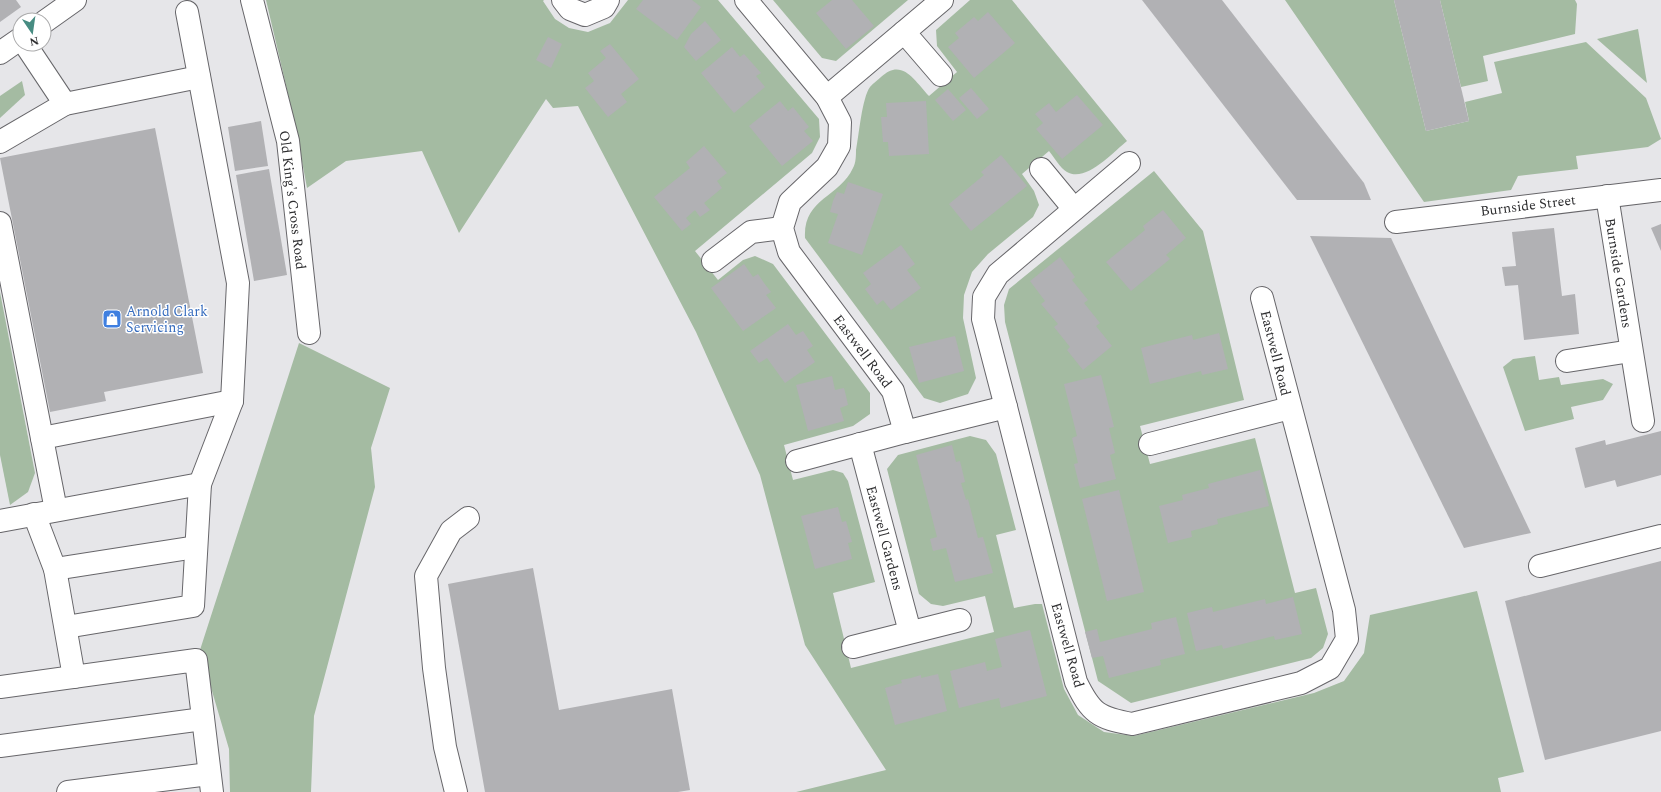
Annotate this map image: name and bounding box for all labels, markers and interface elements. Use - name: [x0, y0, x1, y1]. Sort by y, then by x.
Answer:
- north arrow: [12, 12, 52, 52]
- text: N: [28, 32, 40, 51]
- street label: Old King's Cross Road: [274, 129, 311, 271]
- street label: Burnside Street: [1479, 189, 1577, 222]
- street label: Burnside Gardens: [1599, 216, 1638, 330]
- place label: Arnold Clark Servicing: [126, 301, 208, 338]
- shop icon: Arnold Clark Servicing: [101, 308, 123, 330]
- street label: Eastwell Road: [1255, 308, 1296, 398]
- street label: Eastwell Road: [828, 310, 897, 393]
- street label: Eastwell Gardens: [860, 483, 909, 593]
- street label: Eastwell Road: [1045, 600, 1090, 690]

